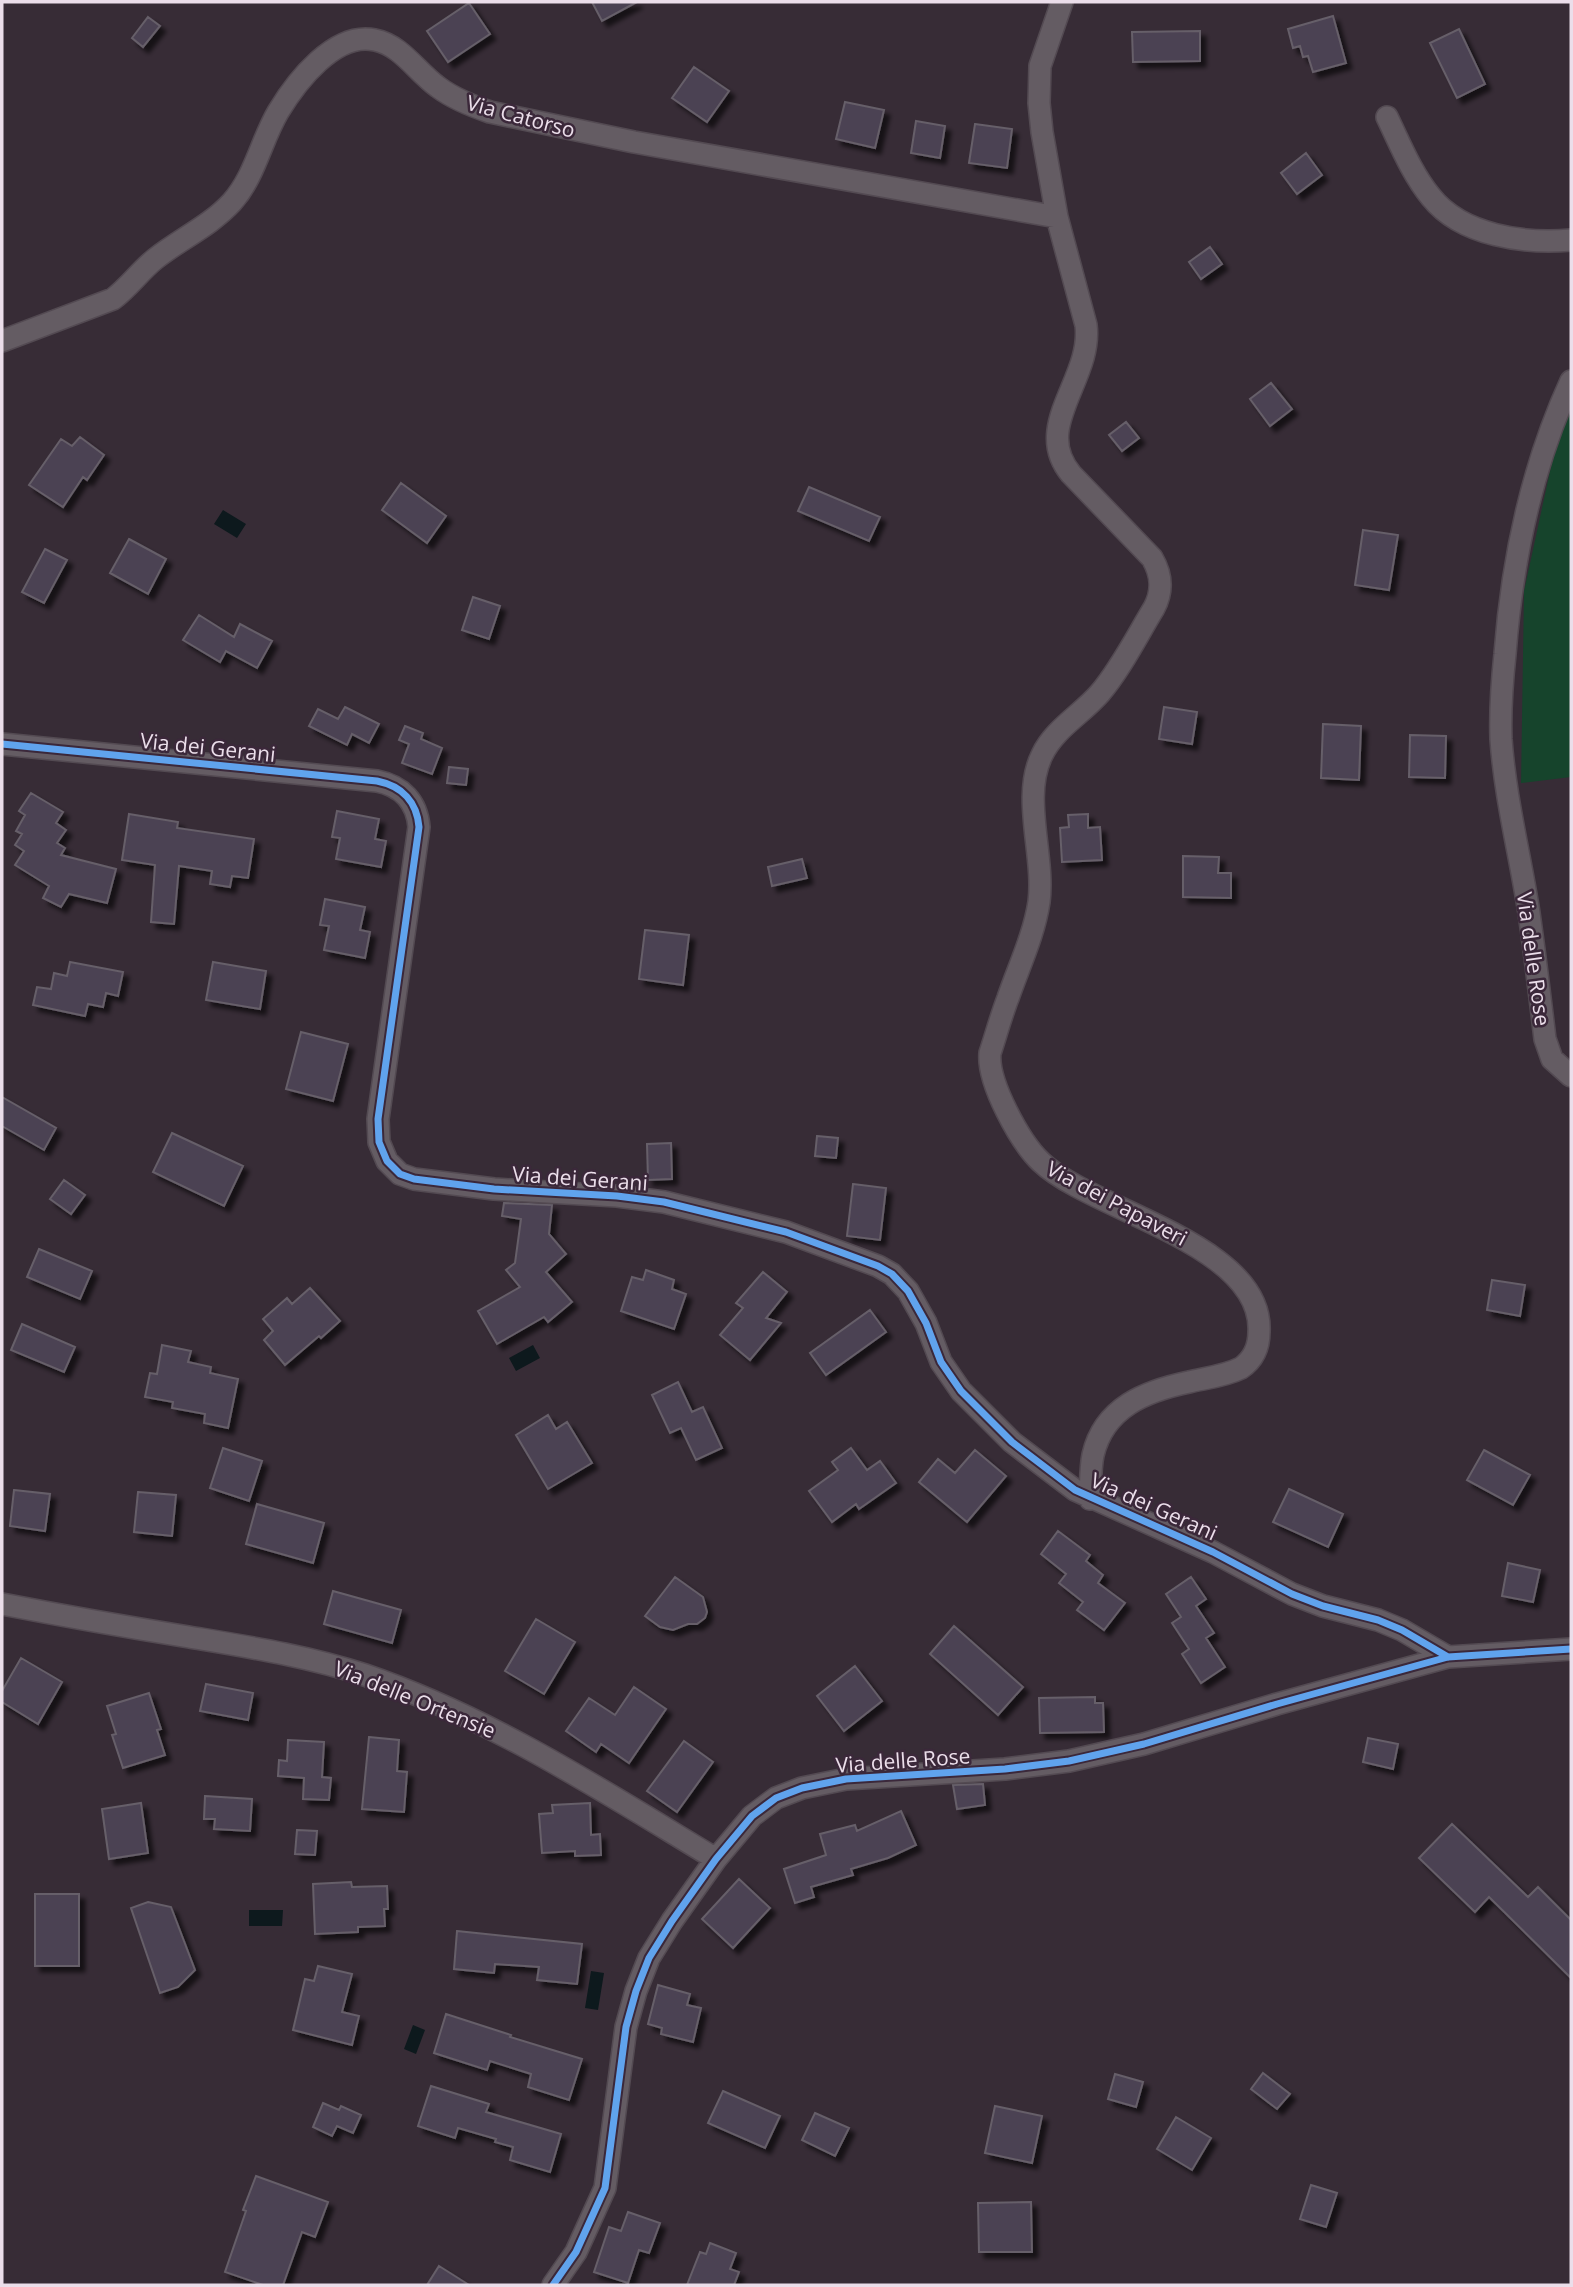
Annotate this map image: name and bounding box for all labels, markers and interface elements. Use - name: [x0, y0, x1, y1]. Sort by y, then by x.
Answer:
- street label: Via Catorso: [464, 88, 578, 144]
- street label: Via dei Gerani: [139, 726, 277, 768]
- street label: Via delle Rose: [1511, 890, 1557, 1028]
- street label: Via dei Papaveri: [1042, 1154, 1192, 1252]
- street label: Via dei Gerani: [511, 1159, 649, 1197]
- street label: Via dei Gerani: [1086, 1466, 1222, 1546]
- street label: Via delle Ortensie: [330, 1654, 500, 1744]
- street label: Via delle Rose: [835, 1741, 971, 1779]

